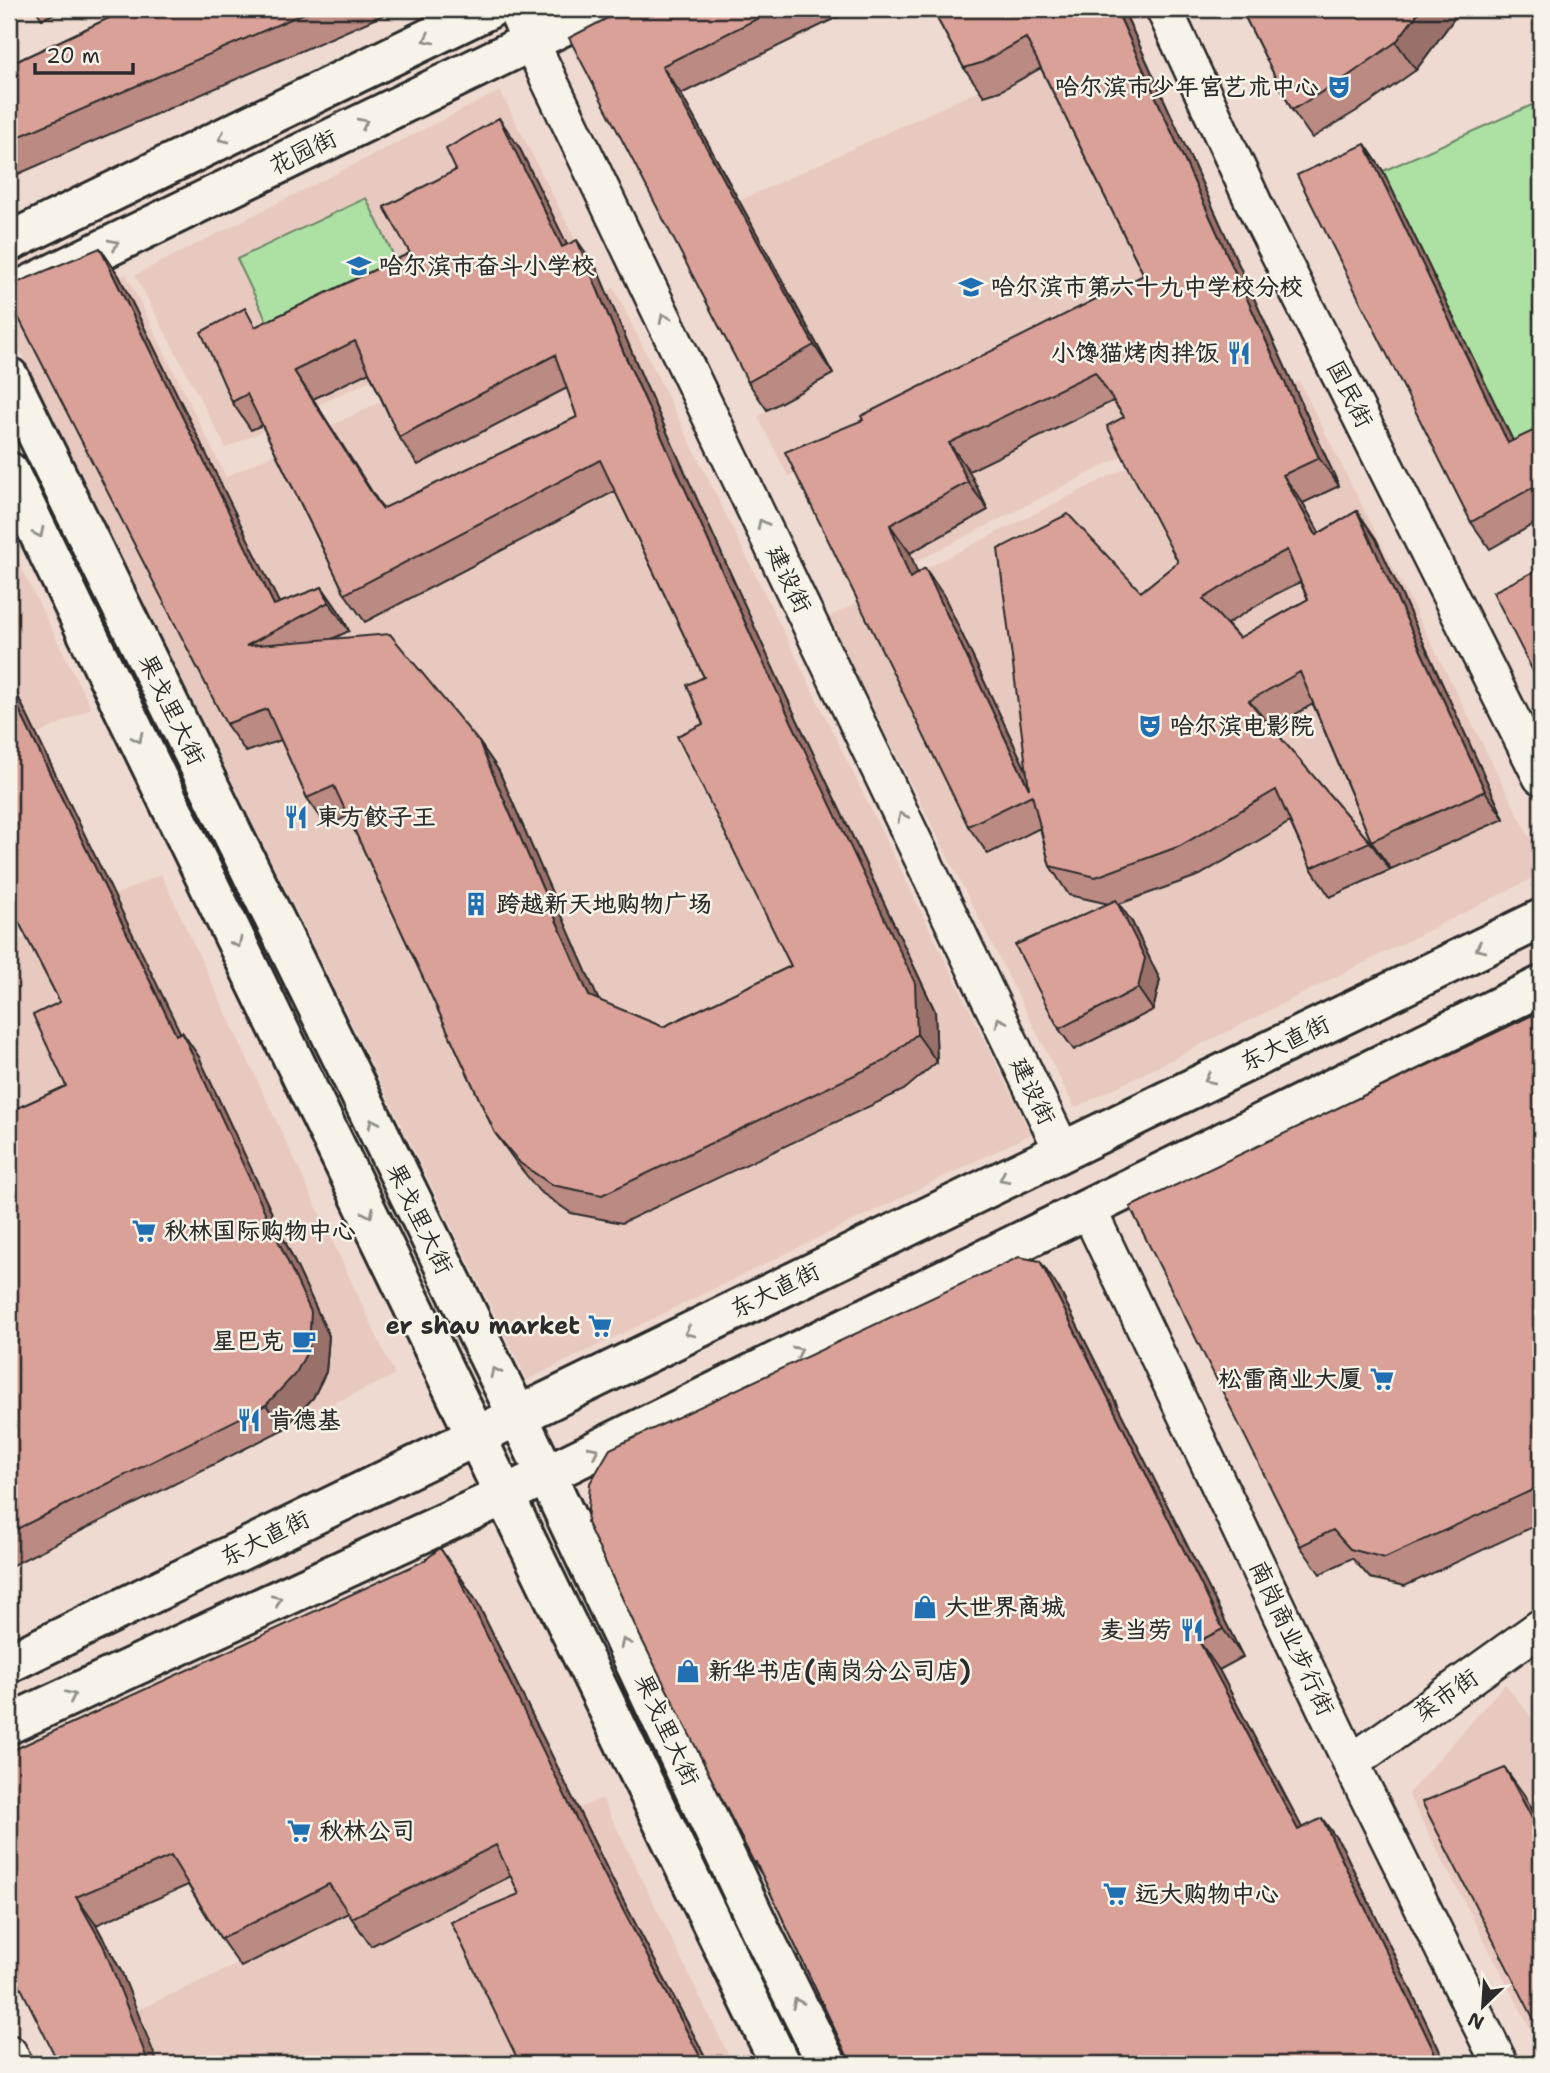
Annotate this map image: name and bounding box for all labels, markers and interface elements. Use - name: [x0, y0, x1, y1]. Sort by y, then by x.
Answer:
- one-way arrow: [423, 30, 435, 44]
- scale bar: [35, 32, 133, 76]
- text: 20 m: [46, 42, 100, 70]
- place label: 哈尔滨市少年宫艺术中心: [1055, 71, 1319, 103]
- theatre icon: 哈尔滨市少年宫艺术中心: [1325, 73, 1353, 101]
- one-way arrow: [356, 117, 368, 131]
- street label: 花园街: [264, 122, 342, 182]
- one-way arrow: [218, 130, 230, 144]
- one-way arrow: [107, 238, 119, 252]
- place label: 哈尔滨市奋斗小学校: [379, 250, 595, 282]
- school or university icon: 哈尔滨市奋斗小学校: [345, 252, 373, 280]
- place label: 哈尔滨市第六十九中学校分校: [991, 271, 1303, 303]
- school or university icon: 哈尔滨市第六十九中学校分校: [957, 273, 985, 301]
- one-way arrow: [658, 313, 672, 325]
- place label: 小馋猫烤肉拌饭: [1051, 337, 1219, 369]
- restaurant icon: 小馋猫烤肉拌饭: [1225, 339, 1253, 367]
- street label: 国民街: [1319, 355, 1381, 433]
- one-way arrow: [756, 518, 770, 531]
- one-way arrow: [30, 526, 44, 538]
- street label: 建设街: [759, 540, 819, 618]
- street label: 果戈里大街: [131, 649, 213, 771]
- place label: 哈尔滨电影院: [1170, 710, 1314, 742]
- theatre icon: 哈尔滨电影院: [1136, 712, 1164, 740]
- one-way arrow: [130, 731, 144, 743]
- place label: 東方餃子王: [316, 801, 436, 833]
- restaurant icon: 東方餃子王: [282, 803, 310, 831]
- one-way arrow: [897, 812, 911, 824]
- place label: 跨越新天地购物广场: [496, 888, 712, 920]
- building icon: 跨越新天地购物广场: [462, 890, 490, 918]
- one-way arrow: [229, 936, 243, 948]
- one-way arrow: [1475, 940, 1487, 954]
- street label: 东大直街: [1235, 1008, 1335, 1078]
- one-way arrow: [995, 1017, 1009, 1030]
- street label: 建设街: [1003, 1052, 1063, 1130]
- one-way arrow: [1204, 1071, 1216, 1085]
- one-way arrow: [368, 1118, 382, 1130]
- street label: 果戈里大街: [379, 1158, 461, 1280]
- one-way arrow: [999, 1170, 1011, 1184]
- one-way arrow: [360, 1206, 374, 1218]
- place label: 秋林国际购物中心: [164, 1215, 356, 1247]
- supermarket icon: 秋林国际购物中心: [130, 1217, 158, 1245]
- street label: 东大直街: [725, 1255, 825, 1325]
- place label: er shau market: [386, 1310, 580, 1342]
- supermarket icon: er shau market: [586, 1312, 614, 1340]
- one-way arrow: [684, 1323, 696, 1337]
- place label: 星巴克: [212, 1325, 284, 1357]
- cafe icon: 星巴克: [290, 1327, 318, 1355]
- one-way arrow: [791, 1345, 803, 1359]
- place label: 松雷商业大厦: [1218, 1363, 1362, 1395]
- supermarket icon: 松雷商业大厦: [1368, 1365, 1396, 1393]
- one-way arrow: [489, 1367, 503, 1379]
- place label: 肯德基: [269, 1404, 341, 1436]
- restaurant icon: 肯德基: [235, 1406, 263, 1434]
- one-way arrow: [587, 1445, 599, 1459]
- street label: 东大直街: [215, 1503, 315, 1573]
- street label: 南岗商业步行街: [1242, 1555, 1342, 1721]
- place label: 大世界商城: [945, 1591, 1065, 1623]
- shop icon: 大世界商城: [911, 1593, 939, 1621]
- one-way arrow: [270, 1594, 282, 1608]
- place label: 麦当劳: [1100, 1614, 1172, 1646]
- restaurant icon: 麦当劳: [1178, 1616, 1206, 1644]
- one-way arrow: [620, 1638, 634, 1650]
- place label: 新华书店(南岗分公司店): [708, 1655, 971, 1687]
- shop icon: 新华书店(南岗分公司店): [674, 1657, 702, 1685]
- street label: 菜市街: [1407, 1661, 1485, 1729]
- street label: 果戈里大街: [627, 1669, 707, 1791]
- one-way arrow: [64, 1690, 76, 1704]
- place label: 秋林公司: [319, 1815, 415, 1847]
- supermarket icon: 秋林公司: [285, 1817, 313, 1845]
- place label: 远大购物中心: [1135, 1878, 1279, 1910]
- supermarket icon: 远大购物中心: [1101, 1880, 1129, 1908]
- north arrow: [1448, 1972, 1518, 2042]
- one-way arrow: [791, 1998, 805, 2010]
- text: N: [1464, 2006, 1488, 2035]

